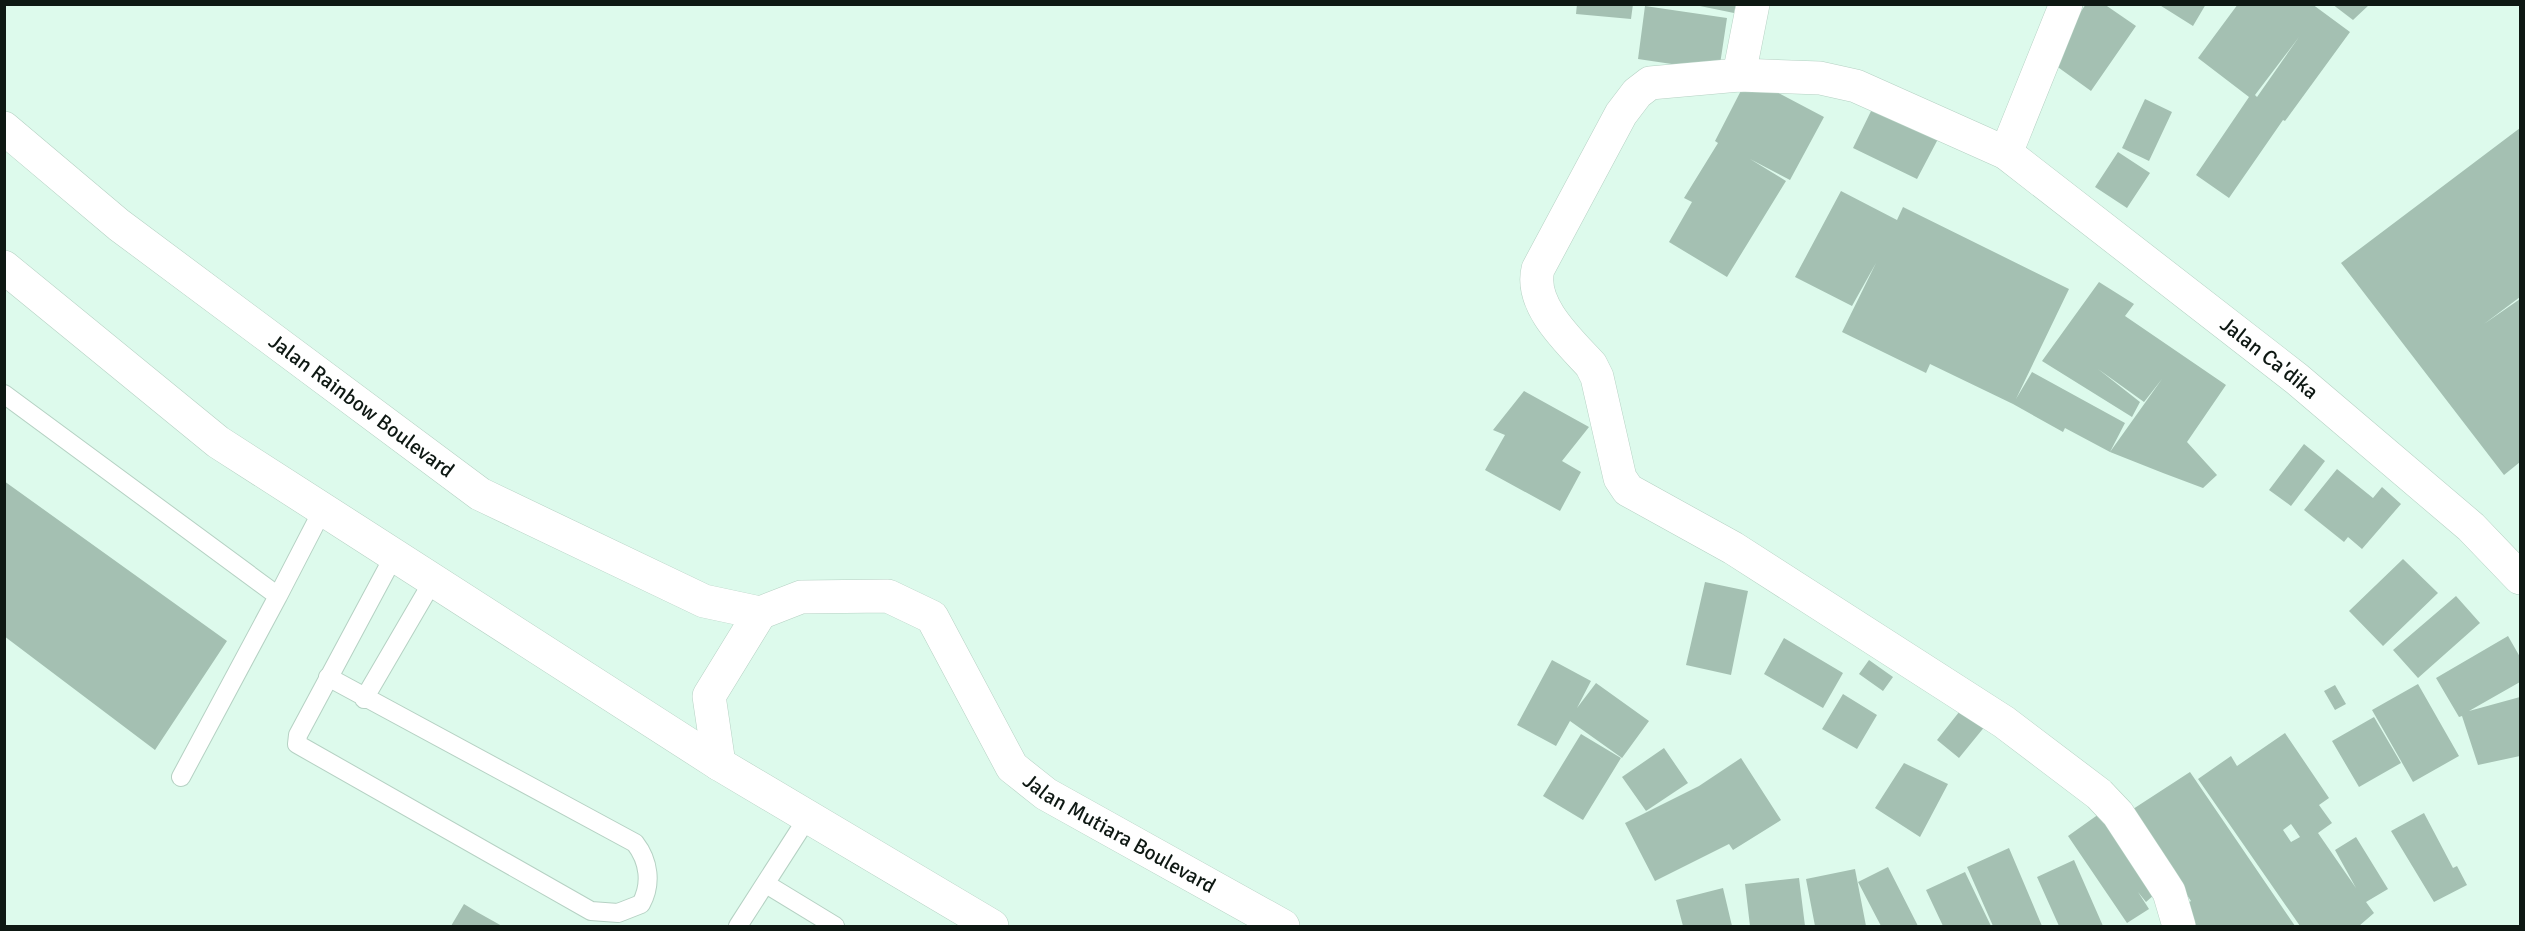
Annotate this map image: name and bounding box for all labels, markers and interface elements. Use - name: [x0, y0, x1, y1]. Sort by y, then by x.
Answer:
- street label: Jalan Ca'dika: [2215, 311, 2324, 405]
- street label: Jalan Rainbow Boulevard: [264, 328, 459, 483]
- street label: Jalan Mutiara Boulevard: [1018, 768, 1220, 899]

